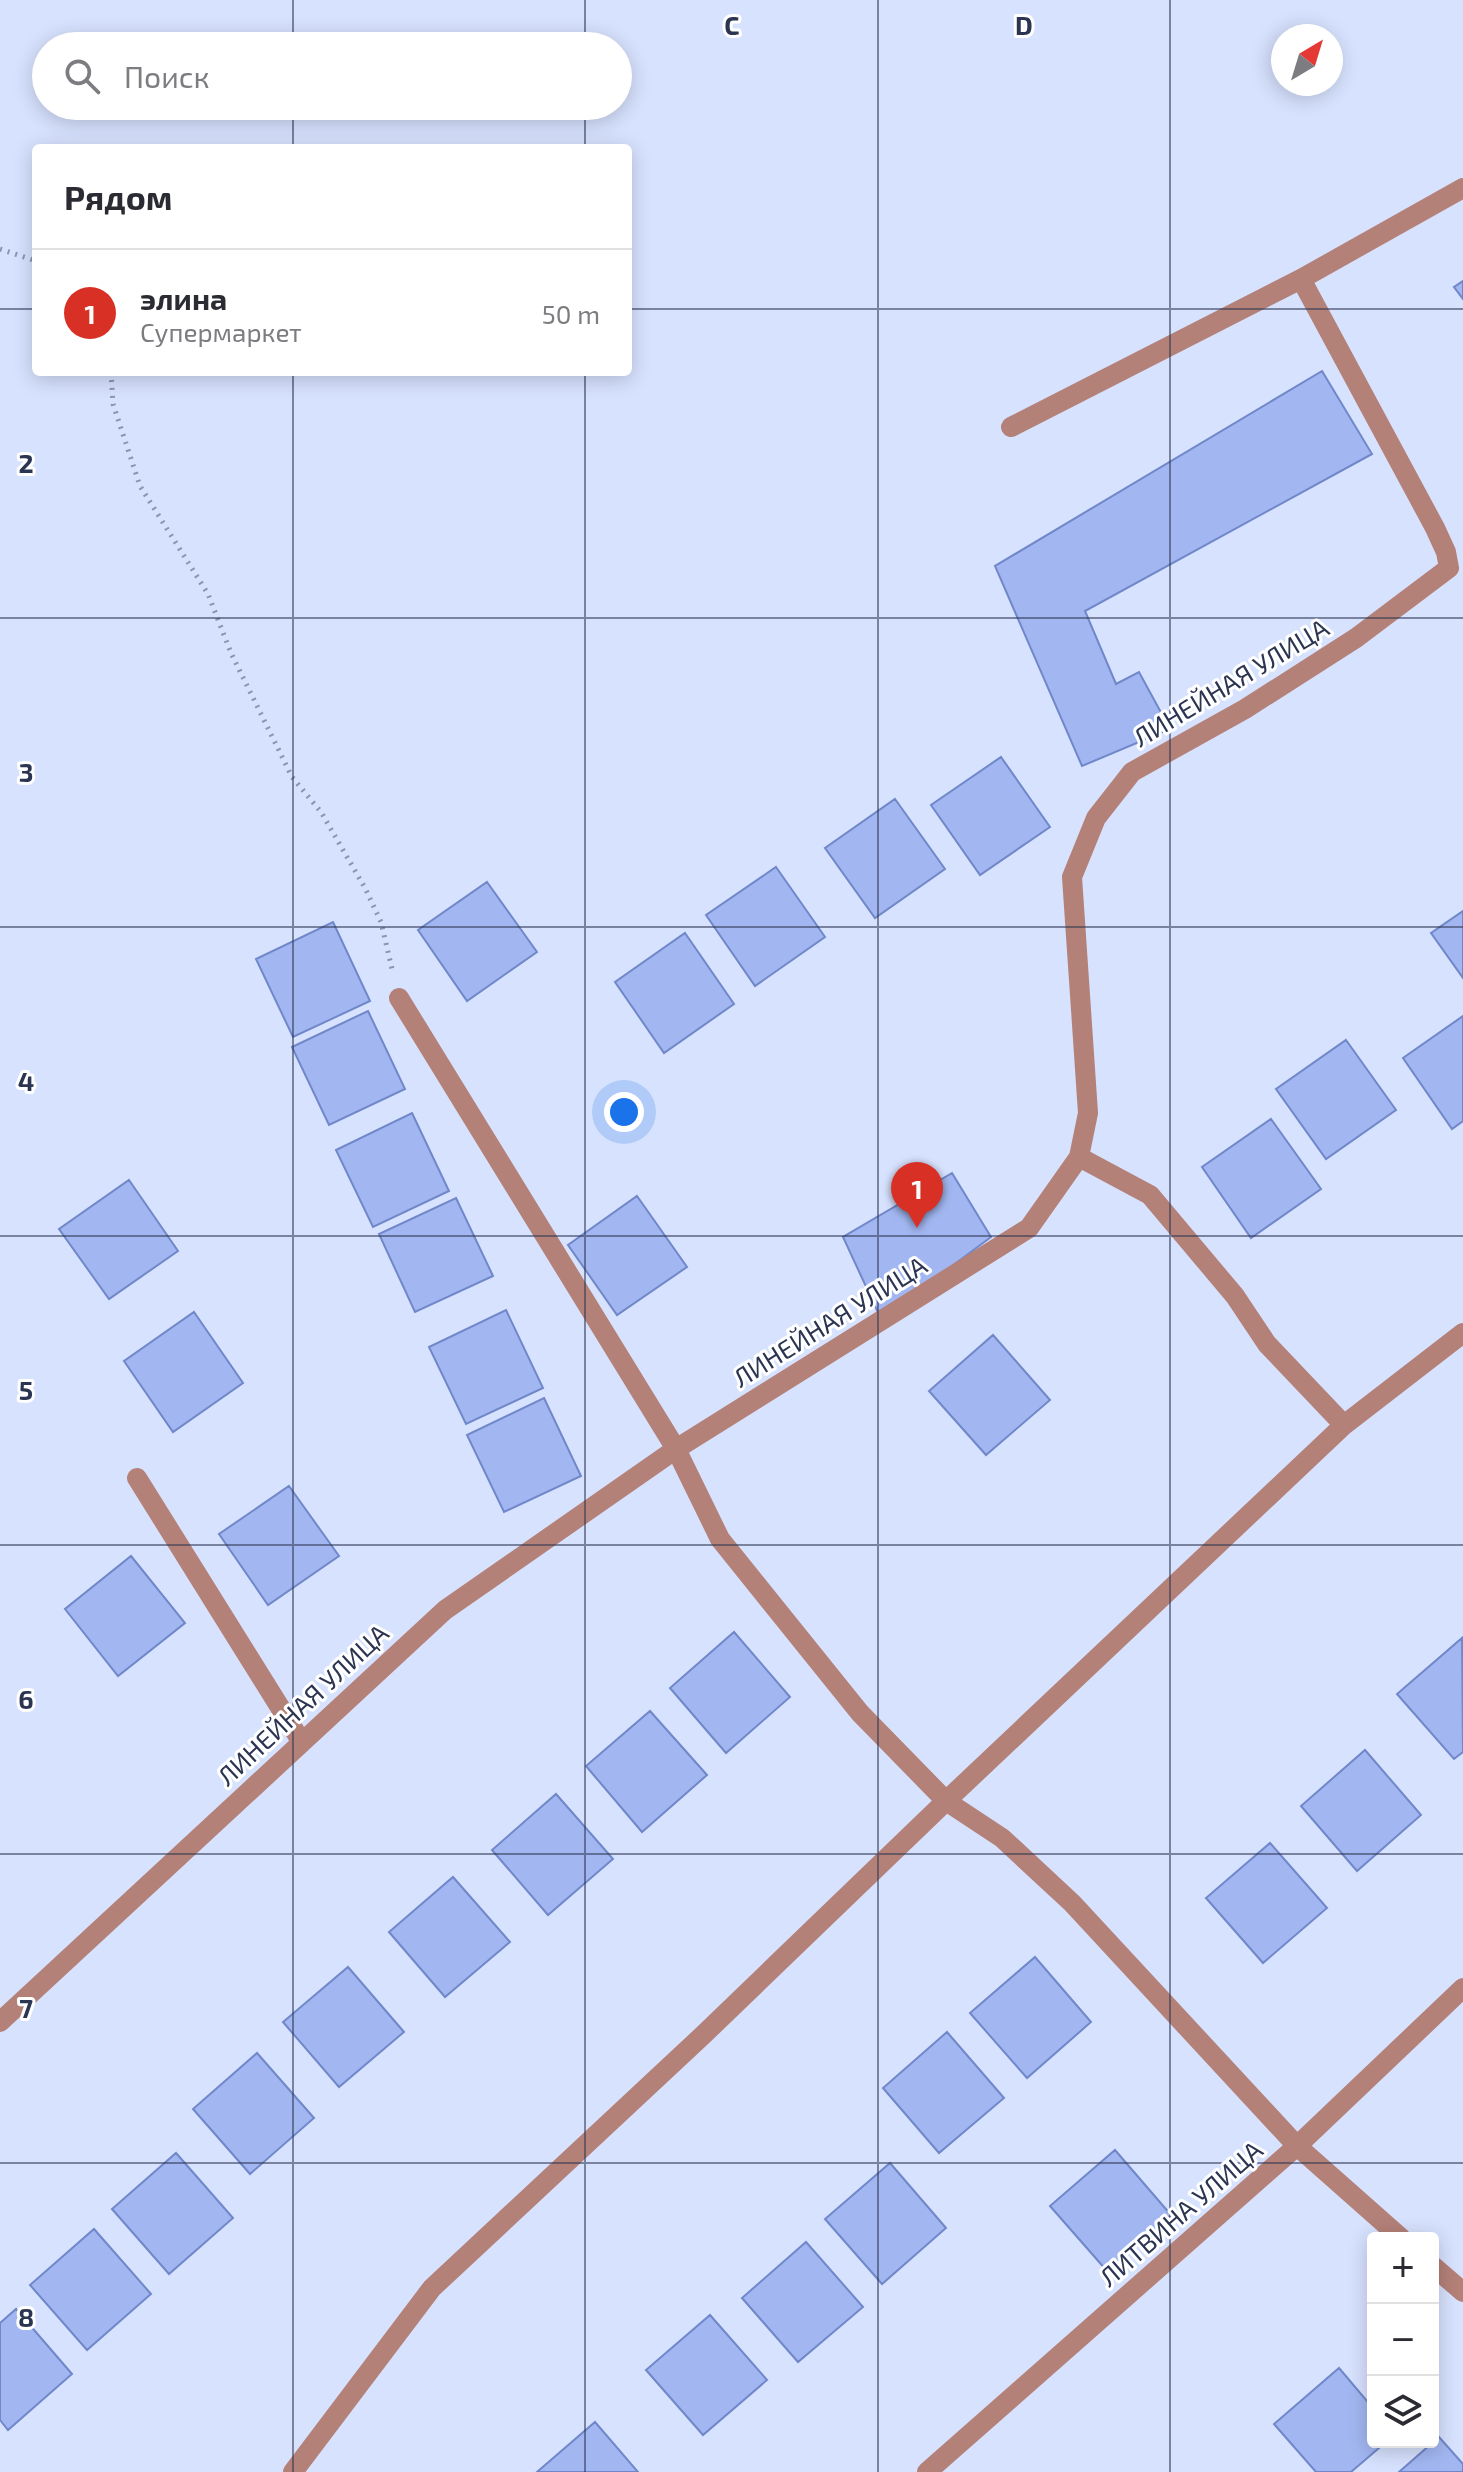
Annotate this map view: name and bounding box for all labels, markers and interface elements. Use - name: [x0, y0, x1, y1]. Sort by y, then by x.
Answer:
- text: C: [724, 9, 740, 40]
- text: D: [1015, 9, 1033, 40]
- north arrow: [1271, 24, 1343, 96]
- search box: [32, 32, 632, 120]
- icon: search: [60, 54, 104, 98]
- text: Поиск: [124, 58, 210, 94]
- text: Рядом: [64, 176, 172, 217]
- text: элина: [140, 280, 227, 316]
- text: 1: [84, 298, 96, 329]
- text: 50 m: [542, 298, 600, 329]
- text: Супермаркет: [140, 316, 302, 347]
- text: 2: [18, 447, 34, 478]
- street label: ЛИНЕЙНАЯ УЛИЦА: [1127, 611, 1334, 752]
- text: 3: [19, 756, 33, 787]
- text: 4: [18, 1065, 34, 1096]
- your location: [604, 1092, 644, 1132]
- pin: 1: [891, 1162, 943, 1228]
- street label: ЛИНЕЙНАЯ УЛИЦА: [727, 1249, 932, 1393]
- text: 5: [19, 1374, 33, 1405]
- street label: ЛИНЕЙНАЯ УЛИЦА: [210, 1617, 394, 1791]
- text: 6: [18, 1683, 34, 1714]
- text: 7: [19, 1992, 33, 2023]
- street label: ЛИТВИНА УЛИЦА: [1092, 2134, 1268, 2292]
- map controls: [1367, 2232, 1439, 2448]
- button: +: [1367, 2232, 1439, 2304]
- text: 8: [18, 2301, 34, 2332]
- button: −: [1367, 2304, 1439, 2376]
- button: layers: [1367, 2376, 1439, 2448]

